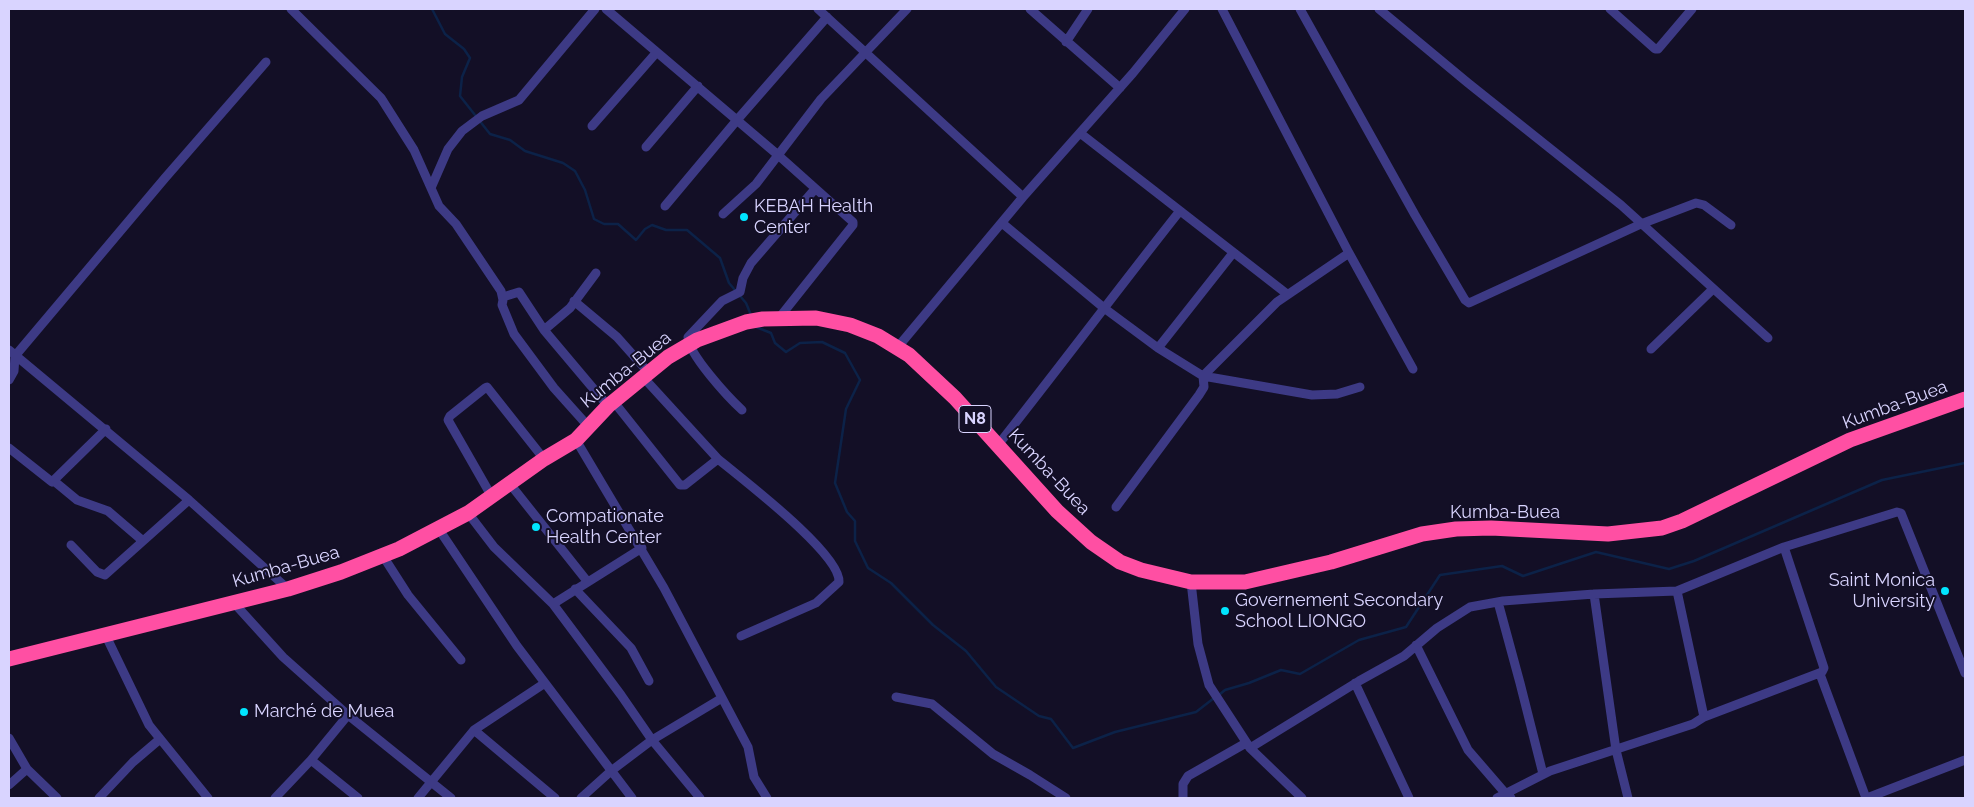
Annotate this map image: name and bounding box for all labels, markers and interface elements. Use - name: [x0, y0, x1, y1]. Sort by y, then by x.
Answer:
- place label: KEBAH Health Center: [754, 196, 873, 238]
- marker: KEBAH Health Center: [738, 211, 750, 223]
- street label: Kumba-Buea: [576, 327, 676, 413]
- street label: Kumba-Buea: [1840, 376, 1950, 434]
- road number: N8: [959, 406, 991, 432]
- street label: Kumba-Buea: [1004, 424, 1094, 520]
- street label: Kumba-Buea: [1450, 502, 1560, 524]
- place label: Compationate Health Center: [546, 506, 664, 548]
- marker: Compationate Health Center: [530, 521, 542, 533]
- street label: Kumba-Buea: [230, 541, 342, 593]
- place label: Saint Monica University: [1829, 570, 1935, 612]
- marker: Saint Monica University: [1939, 585, 1951, 597]
- place label: Governement Secondary School LIONGO: [1235, 590, 1443, 632]
- marker: Governement Secondary School LIONGO: [1219, 605, 1231, 617]
- place label: Marché de Muea: [254, 701, 394, 723]
- marker: Marché de Muea: [238, 706, 250, 718]

